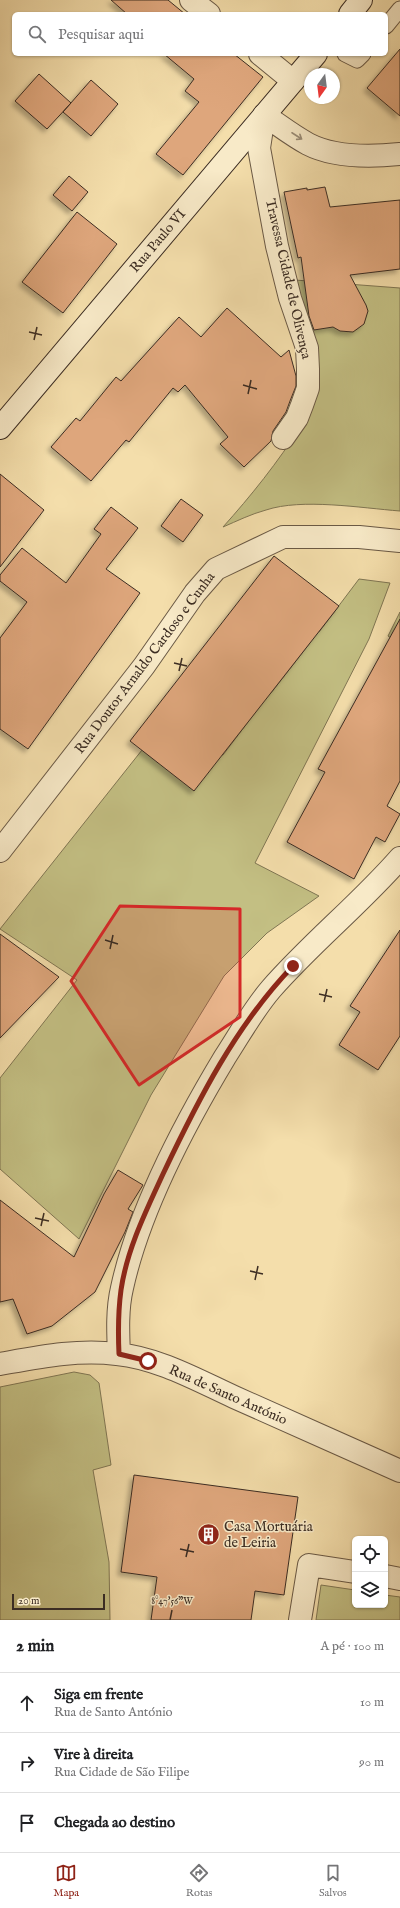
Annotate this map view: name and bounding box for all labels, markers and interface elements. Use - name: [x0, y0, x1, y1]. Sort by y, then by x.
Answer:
- search box: [12, 12, 388, 56]
- icon: search: [26, 23, 48, 45]
- text: Pesquisar aqui: [58, 25, 144, 44]
- north arrow: [304, 68, 340, 104]
- one-way arrow: [291, 133, 303, 141]
- street label: Travessa Cidade de Olivença: [261, 197, 315, 362]
- street label: Rua Paulo VI: [126, 205, 190, 277]
- street label: Rua Doutor Arnaldo Cardoso e Cunha: [71, 568, 220, 757]
- route end: [284, 957, 302, 975]
- route start: [139, 1352, 157, 1370]
- street label: Rua de Santo António: [166, 1361, 290, 1429]
- place label: Casa Mortuária de Leiria: [224, 1518, 314, 1552]
- building icon: Casa Mortuária de Leiria: [196, 1522, 222, 1548]
- map controls: [352, 1536, 388, 1608]
- button: locate: [352, 1536, 388, 1572]
- button: layers: [352, 1572, 388, 1608]
- scale bar: [12, 1592, 105, 1611]
- text: 20 m: [18, 1594, 39, 1608]
- text: 8°47'56"W: [151, 1595, 193, 1608]
- text: 2 min: [16, 1636, 54, 1657]
- text: A pé · 100 m: [320, 1638, 384, 1655]
- text: Siga em frente: [54, 1685, 143, 1704]
- icon: ahead: [16, 1692, 38, 1714]
- text: 10 m: [360, 1694, 384, 1711]
- text: Rua de Santo António: [54, 1704, 173, 1721]
- text: Vire à direita: [54, 1745, 133, 1764]
- icon: right: [16, 1752, 38, 1774]
- text: 90 m: [359, 1754, 384, 1771]
- text: Rua Cidade de São Filipe: [54, 1764, 190, 1781]
- icon: arrive: [16, 1812, 38, 1834]
- text: Chegada ao destino: [54, 1813, 175, 1832]
- tab: Mapa: [53, 1862, 79, 1900]
- tab: Rotas: [186, 1862, 212, 1900]
- tab: Salvos: [319, 1862, 347, 1900]

